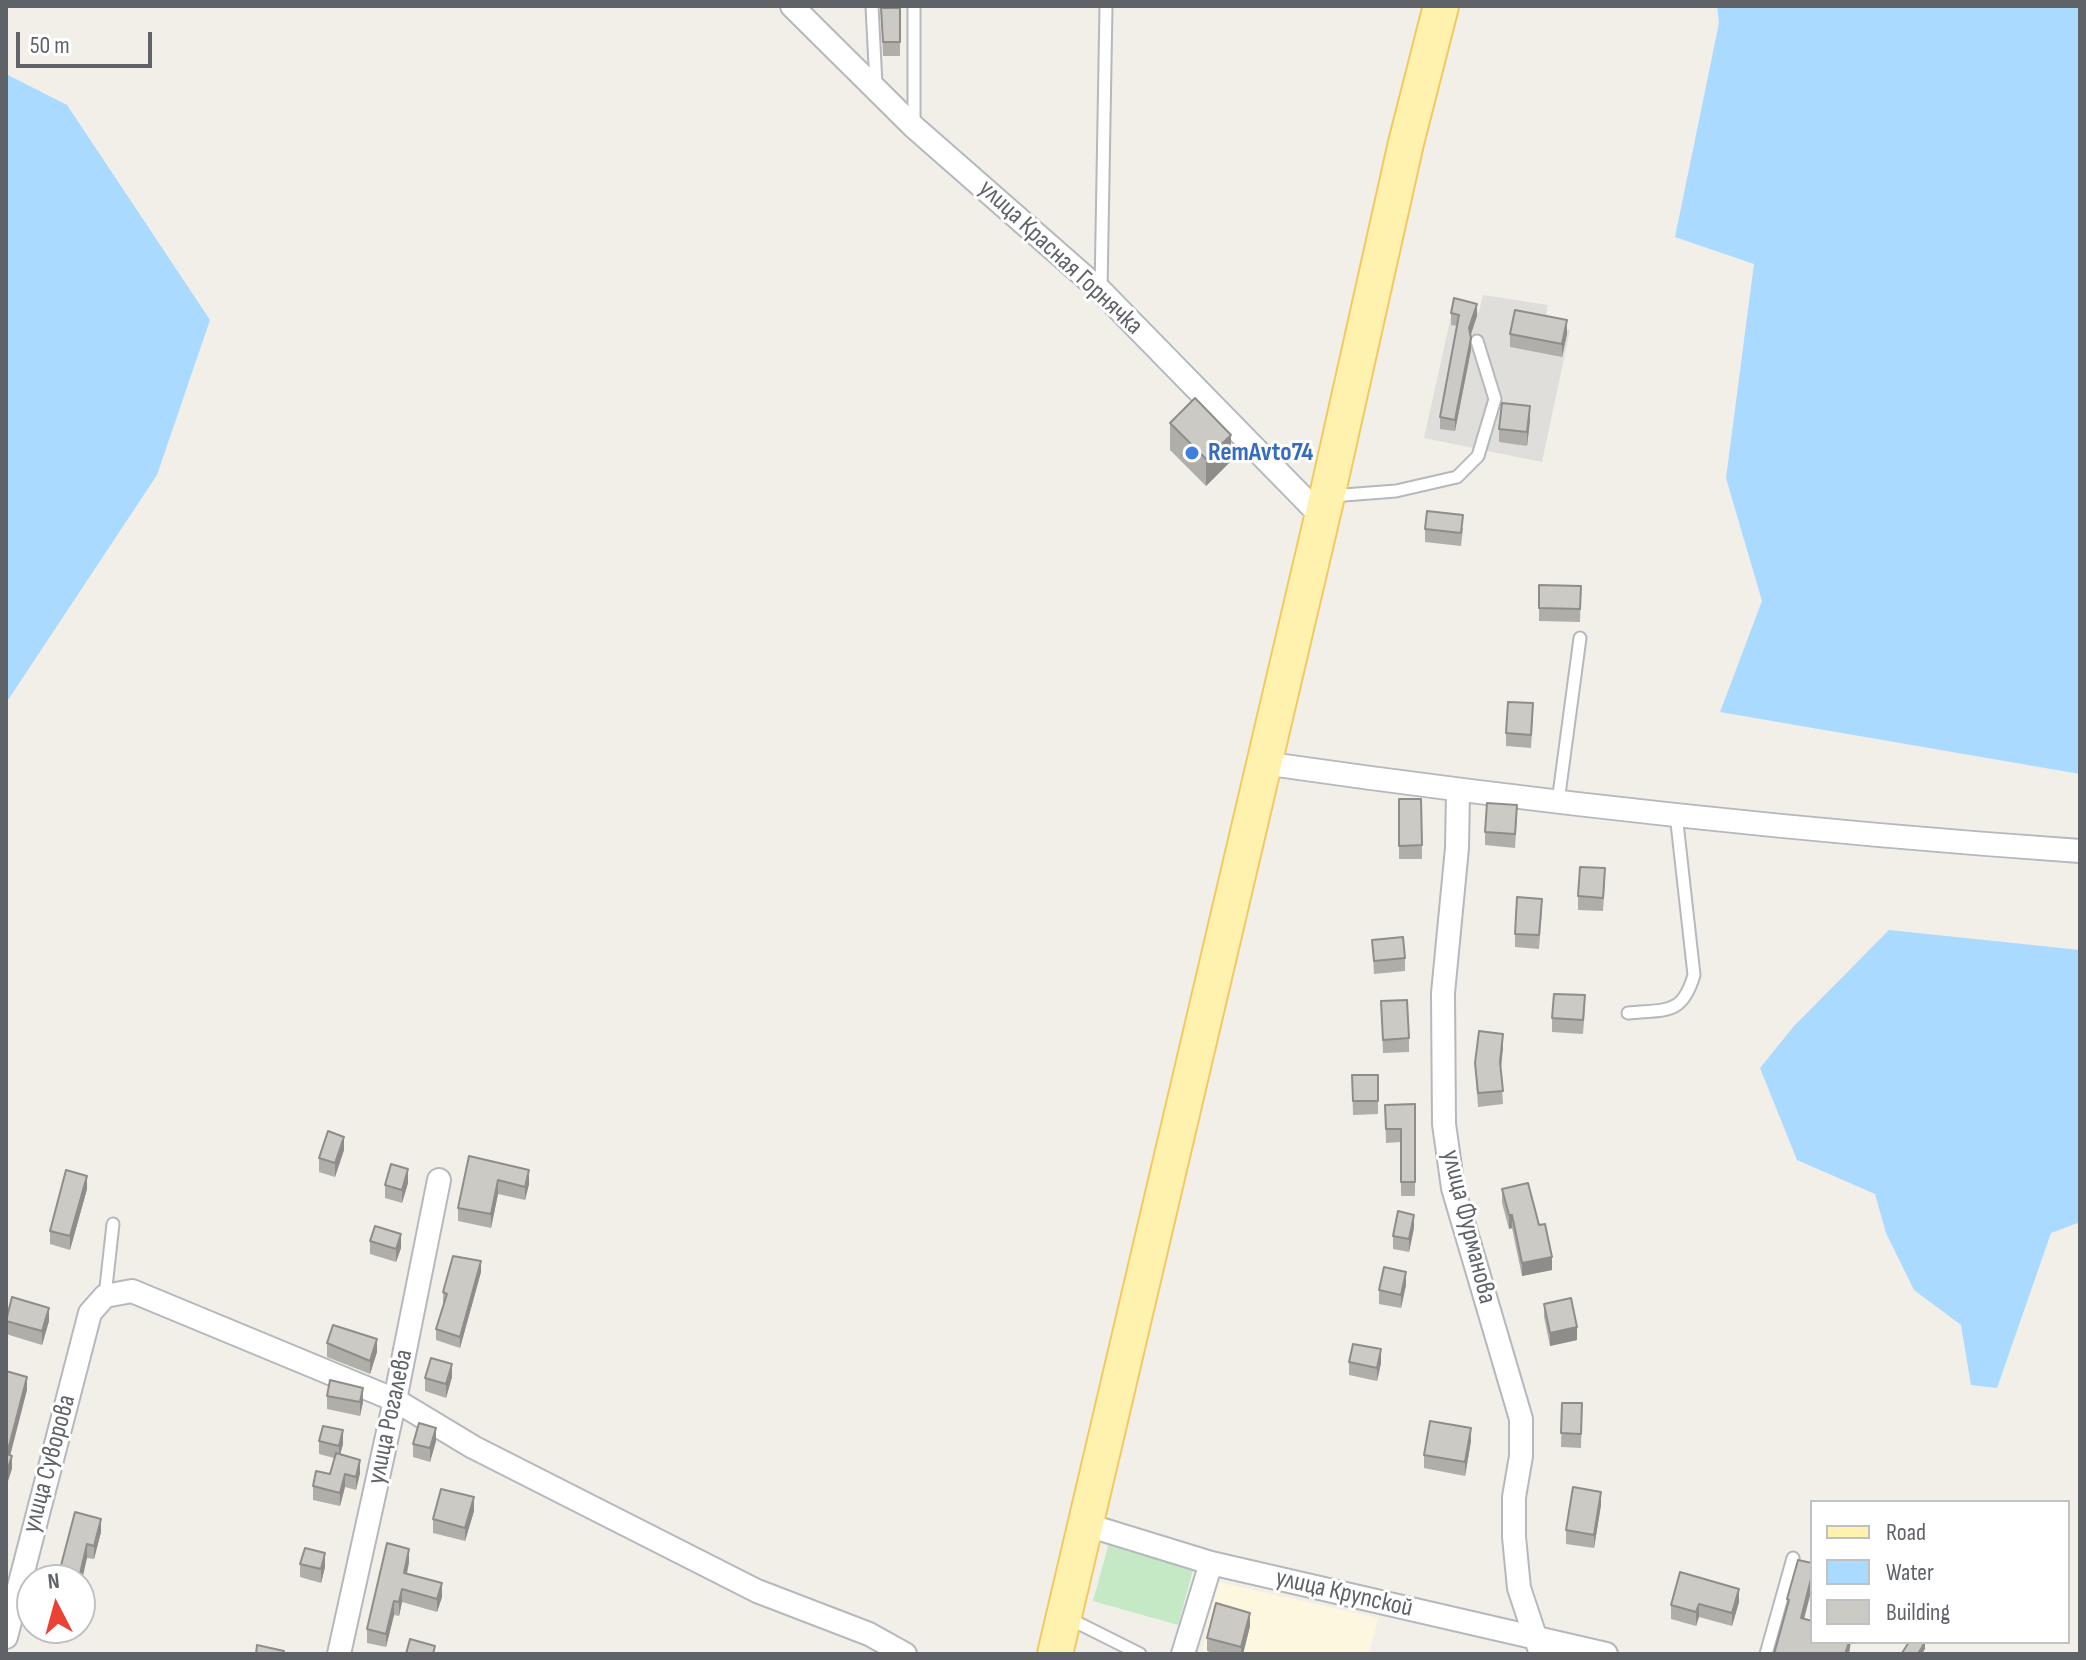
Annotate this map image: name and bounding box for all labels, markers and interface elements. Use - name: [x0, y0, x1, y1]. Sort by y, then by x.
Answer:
- scale bar: [20, 16, 156, 66]
- text: 50 m: [30, 31, 70, 60]
- street label: улица Красная Горнячка: [971, 174, 1149, 342]
- place label: RemAvto74: [1208, 437, 1313, 469]
- marker: RemAvto74: [1183, 444, 1201, 462]
- street label: улица Фурманова: [1434, 1147, 1502, 1307]
- street label: улица Рогалева: [362, 1347, 420, 1487]
- street label: улица Суворова: [17, 1392, 83, 1536]
- legend: [1810, 1500, 2070, 1644]
- text: Road: [1886, 1518, 1926, 1547]
- text: Water: [1886, 1558, 1934, 1587]
- street label: улица Крупской: [1272, 1563, 1416, 1625]
- north arrow: [16, 1564, 96, 1644]
- text: N: [46, 1568, 61, 1596]
- text: Building: [1886, 1598, 1950, 1627]

